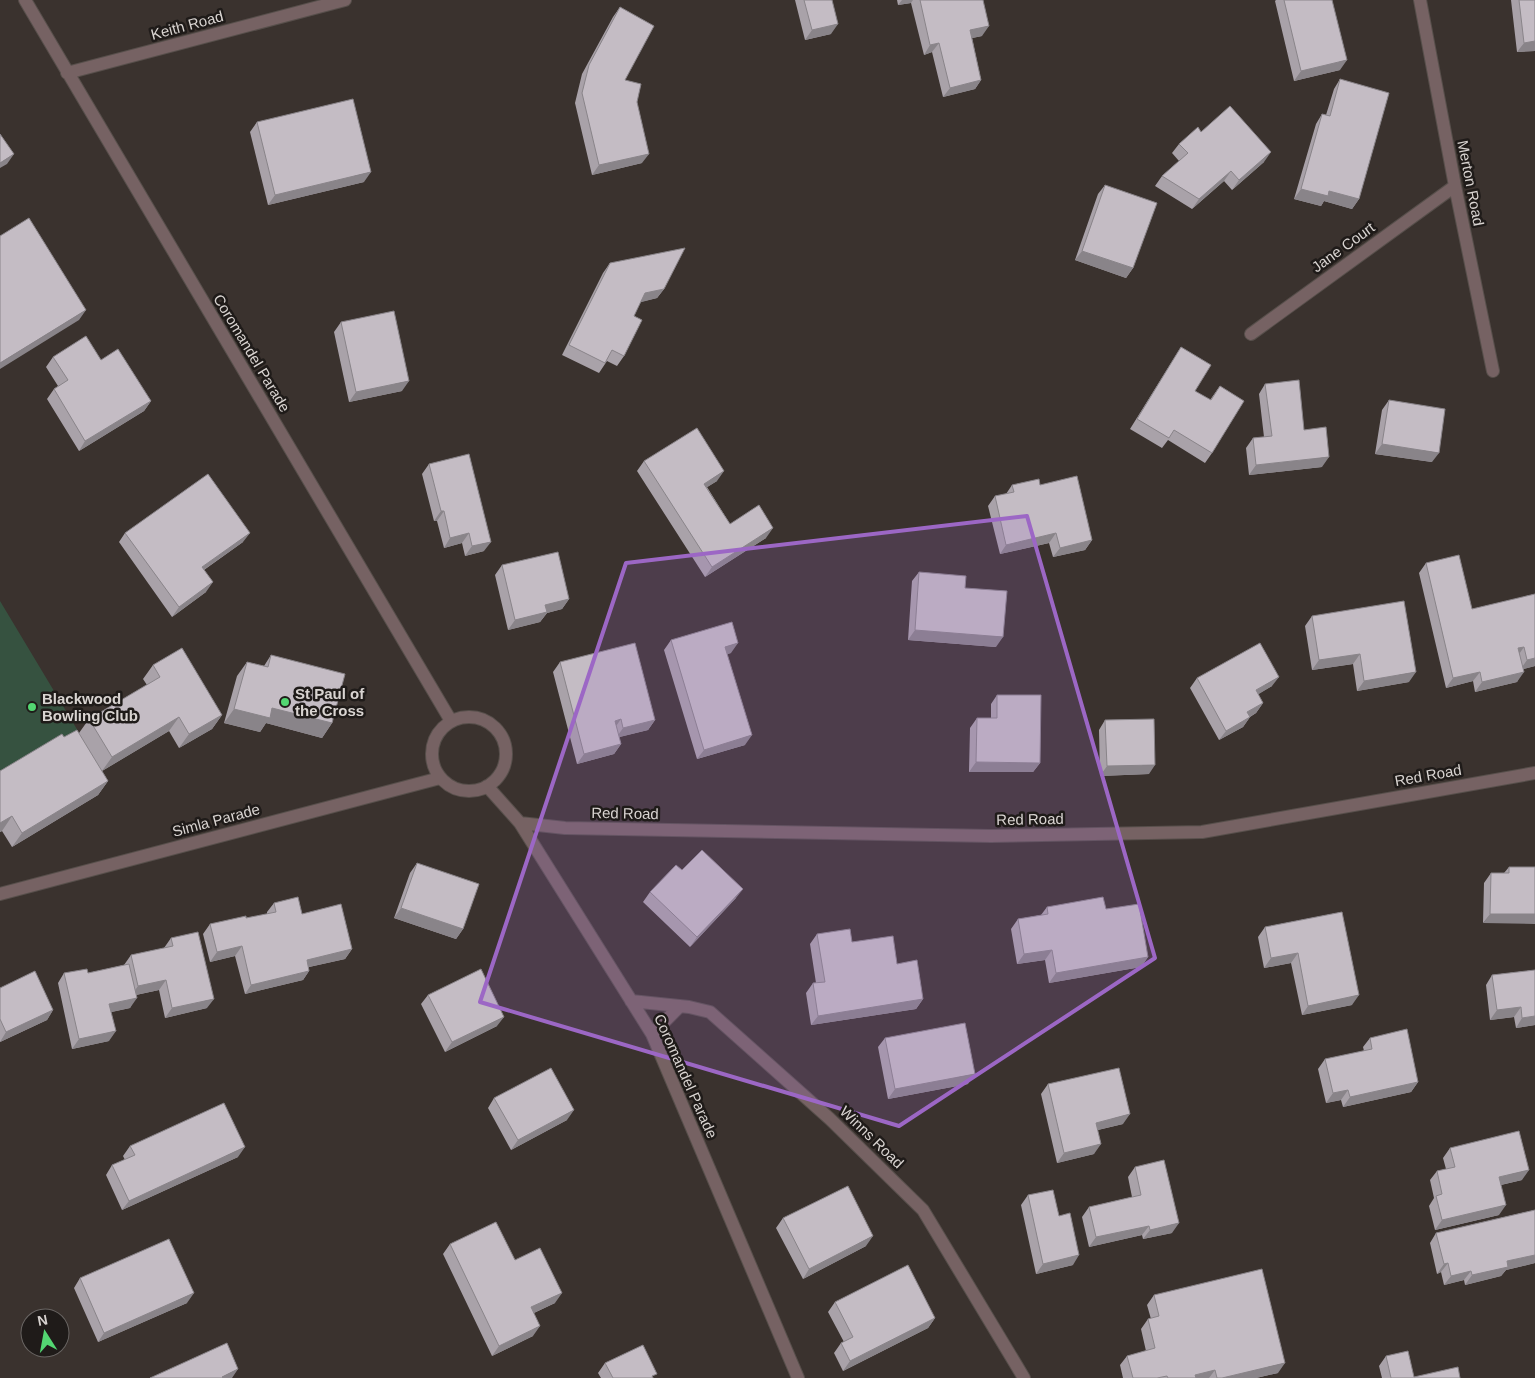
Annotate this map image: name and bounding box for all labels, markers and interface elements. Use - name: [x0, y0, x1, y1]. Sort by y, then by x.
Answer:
- street label: Keith Road: [149, 7, 225, 43]
- street label: Merton Road: [1454, 139, 1488, 227]
- street label: Jane Court: [1308, 218, 1378, 275]
- street label: Coromandel Parade: [210, 291, 294, 415]
- place label: St Paul of the Cross: [295, 685, 365, 719]
- place label: Blackwood Bowling Club: [42, 690, 138, 724]
- marker: St Paul of the Cross: [279, 696, 291, 708]
- marker: Blackwood Bowling Club: [26, 701, 38, 713]
- street label: Red Road: [1393, 761, 1463, 789]
- street label: Simla Parade: [170, 800, 262, 840]
- street label: Red Road: [591, 804, 659, 822]
- street label: Red Road: [996, 810, 1064, 828]
- street label: Coromandel Parade: [651, 1011, 721, 1141]
- street label: Winns Road: [837, 1103, 907, 1171]
- north arrow: [20, 1308, 70, 1358]
- text: N: [36, 1311, 49, 1329]

